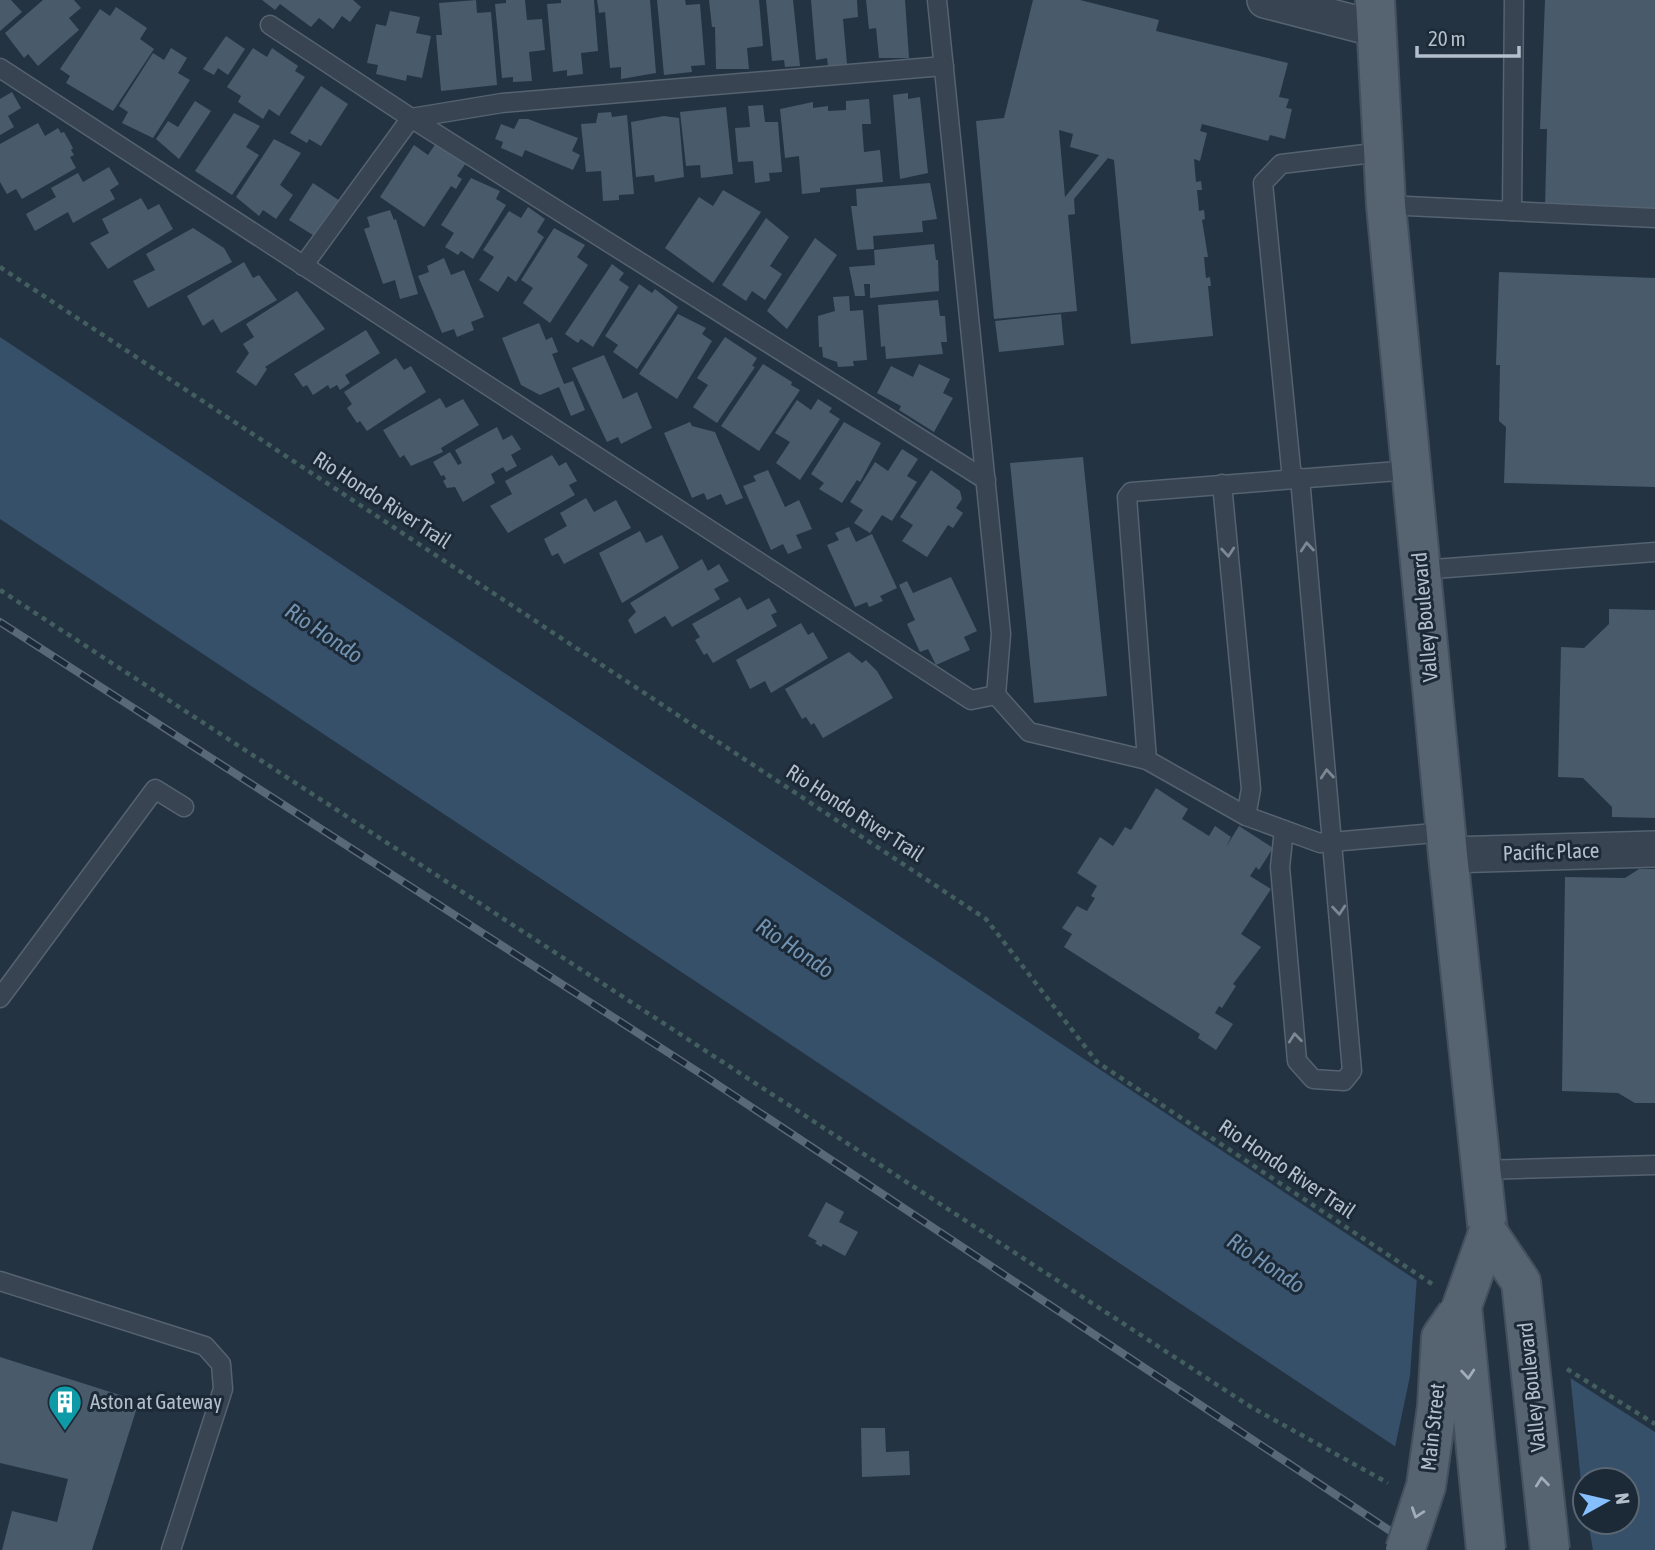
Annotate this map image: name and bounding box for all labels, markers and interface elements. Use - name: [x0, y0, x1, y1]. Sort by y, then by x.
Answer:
- scale bar: [1417, 14, 1518, 58]
- text: 20 m: [1428, 26, 1466, 50]
- street label: Rio Hondo River Trail: [309, 446, 456, 553]
- one-way arrow: [1300, 541, 1315, 552]
- one-way arrow: [1220, 547, 1235, 558]
- street label: Valley Boulevard: [1406, 551, 1442, 683]
- water label: Rio Hondo: [280, 598, 368, 668]
- street label: Rio Hondo River Trail: [782, 759, 929, 866]
- one-way arrow: [1320, 768, 1335, 779]
- street label: Pacific Place: [1502, 837, 1600, 865]
- one-way arrow: [1331, 905, 1346, 916]
- water label: Rio Hondo: [751, 913, 839, 983]
- one-way arrow: [1287, 1032, 1302, 1044]
- street label: Rio Hondo River Trail: [1215, 1114, 1361, 1223]
- water label: Rio Hondo: [1222, 1228, 1310, 1298]
- street label: Valley Boulevard: [1512, 1321, 1550, 1453]
- one-way arrow: [1460, 1369, 1475, 1380]
- street label: Main Street: [1415, 1382, 1449, 1472]
- building icon: Aston at Gateway: [46, 1383, 84, 1432]
- place label: Aston at Gateway: [90, 1389, 222, 1413]
- north arrow: [1571, 1466, 1641, 1536]
- one-way arrow: [1534, 1477, 1549, 1488]
- text: N: [1611, 1492, 1635, 1506]
- one-way arrow: [1411, 1506, 1425, 1519]

